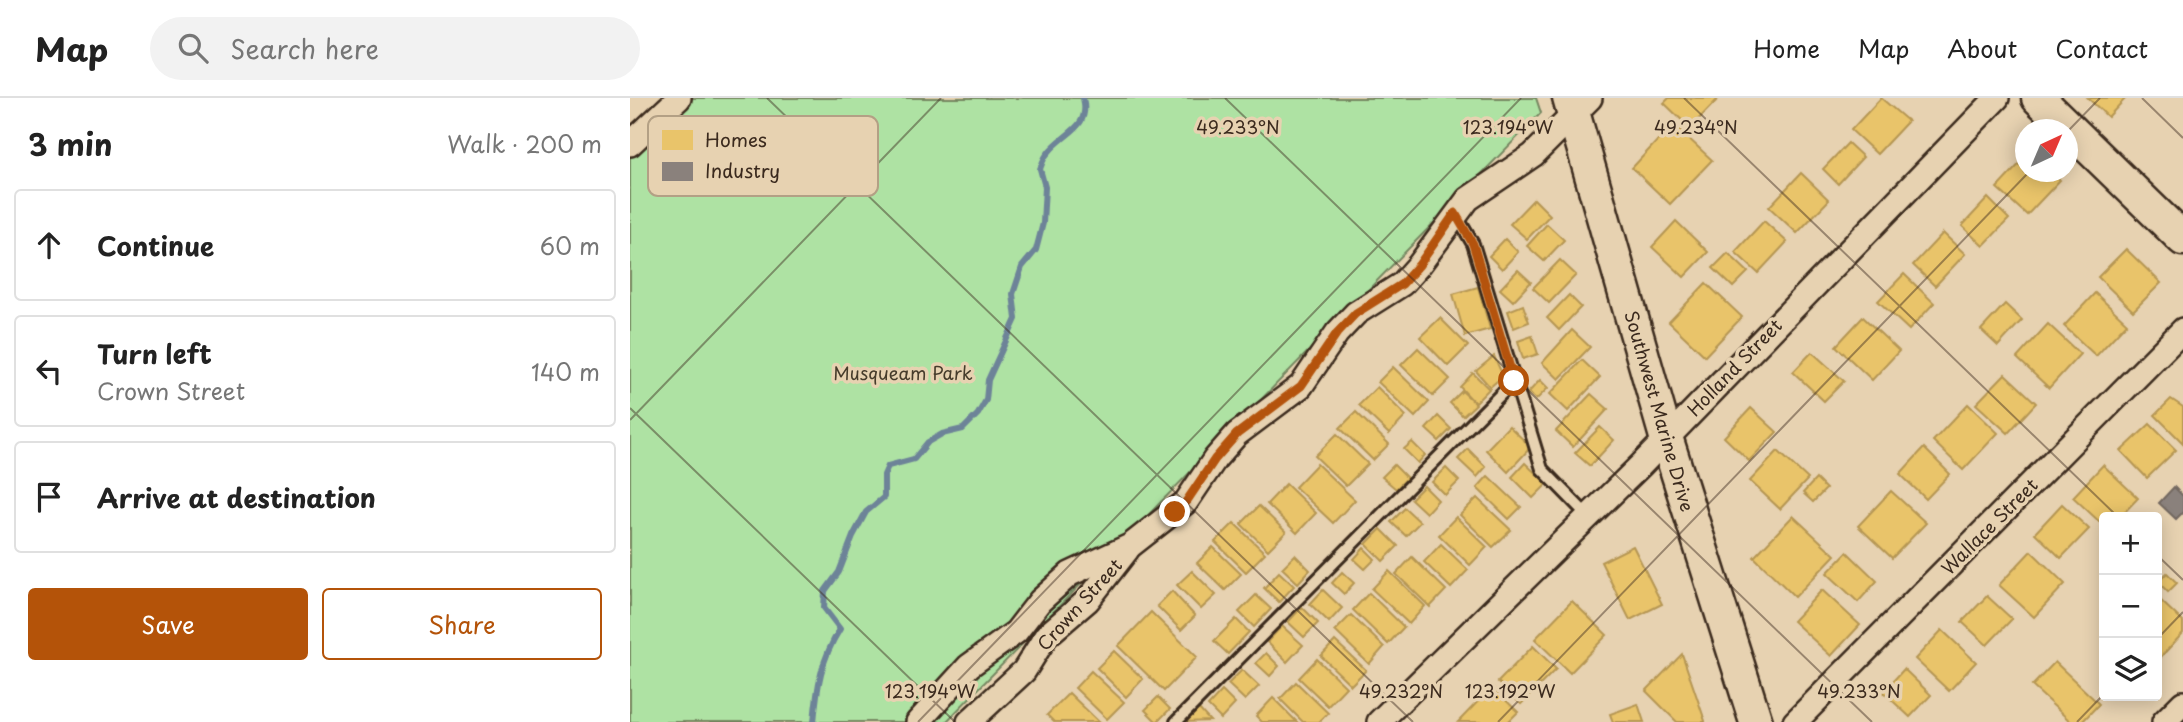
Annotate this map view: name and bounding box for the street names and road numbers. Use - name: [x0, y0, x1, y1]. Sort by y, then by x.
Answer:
- street label: Southwest Marine Drive: [1618, 307, 1702, 515]
- street label: Holland Street: [1680, 312, 1788, 422]
- street label: Wallace Street: [1934, 471, 2044, 581]
- street label: Crown Street: [1030, 552, 1128, 656]

